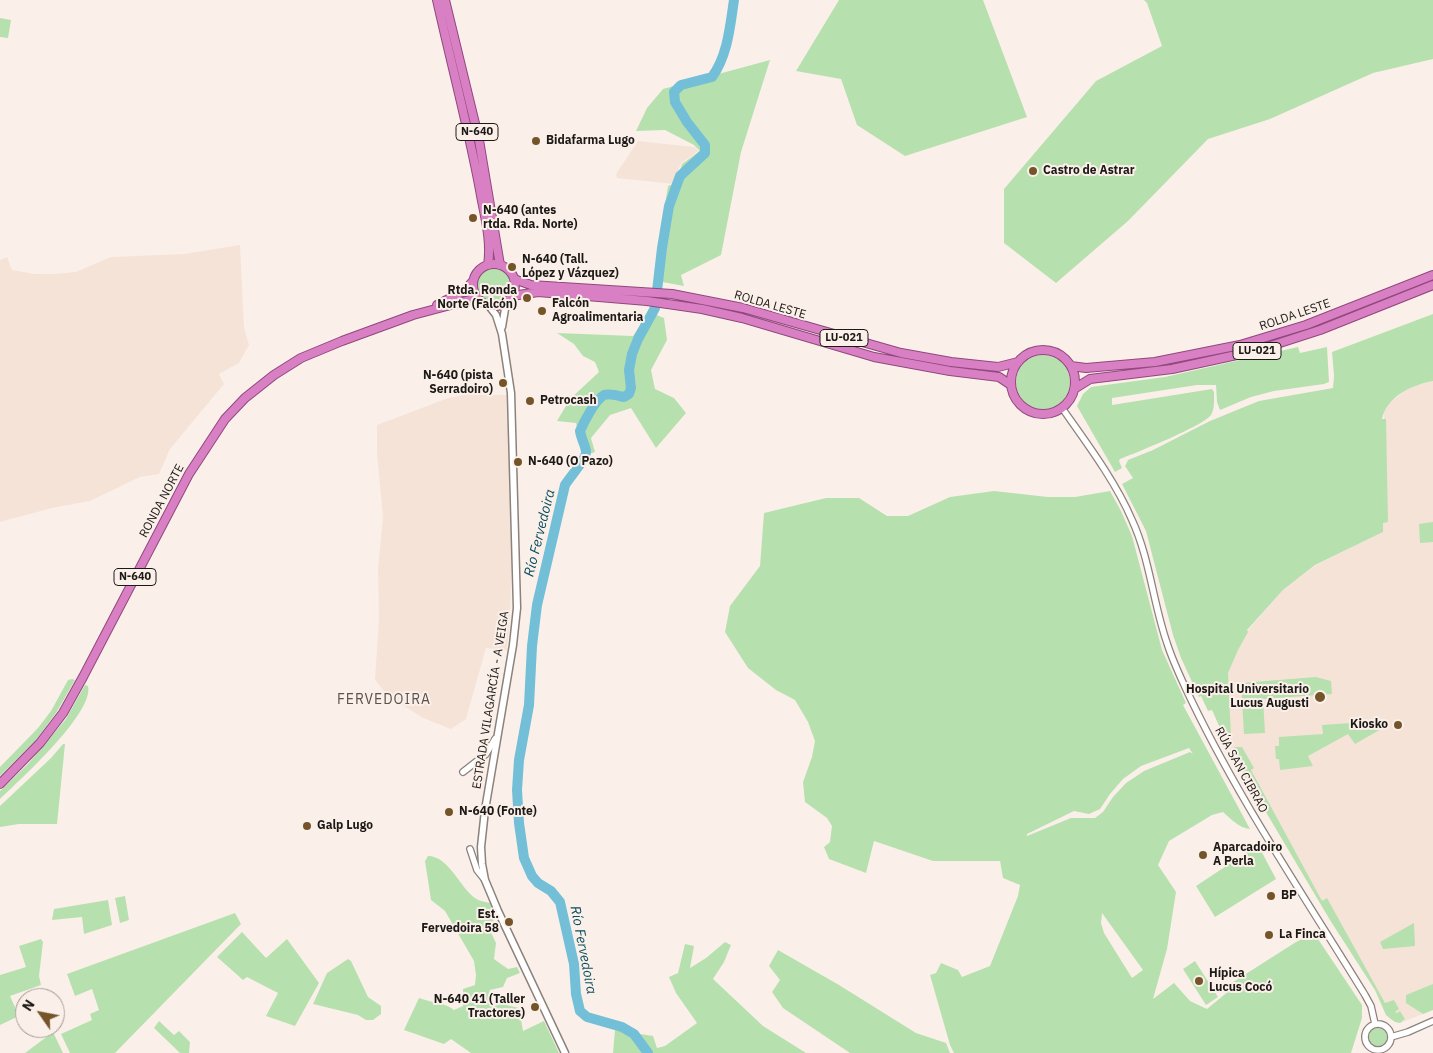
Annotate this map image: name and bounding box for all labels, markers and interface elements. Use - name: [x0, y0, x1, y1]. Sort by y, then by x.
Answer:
- road number: N-640: [456, 124, 498, 140]
- place label: Bidafarma Lugo: [546, 134, 635, 148]
- marker: Bidafarma Lugo: [530, 135, 542, 147]
- place label: Castro de Astrar: [1043, 164, 1135, 178]
- marker: Castro de Astrar: [1027, 165, 1039, 177]
- place label: N-640 (antes rtda. Rda. Norte): [483, 204, 578, 232]
- marker: N-640 (antes rtda. Rda. Norte): [467, 212, 479, 224]
- place label: N-640 (Tall. López y Vázquez): [522, 253, 619, 281]
- marker: N-640 (Tall. López y Vázquez): [506, 261, 518, 273]
- place label: Rtda. Ronda Norte (Falcón): [437, 284, 517, 312]
- street label: ROLDA LESTE: [732, 288, 808, 322]
- marker: Rtda. Ronda Norte (Falcón): [521, 292, 533, 304]
- street label: ROLDA LESTE: [1258, 296, 1332, 334]
- place label: Falcón Agroalimentaria: [552, 297, 643, 325]
- marker: Falcón Agroalimentaria: [536, 305, 548, 317]
- road number: LU-021: [820, 329, 868, 346]
- road number: LU-021: [1233, 342, 1281, 360]
- place label: N-640 (pista Serradoiro): [423, 369, 493, 397]
- marker: N-640 (pista Serradoiro): [497, 377, 509, 389]
- place label: Petrocash: [540, 394, 597, 408]
- marker: Petrocash: [524, 395, 536, 407]
- place label: N-640 (O Pazo): [528, 455, 613, 469]
- marker: N-640 (O Pazo): [512, 456, 524, 468]
- street label: RONDA NORTE: [137, 462, 187, 540]
- water label: Río Fervedoira: [521, 488, 559, 578]
- road number: N-640: [114, 568, 156, 586]
- street label: ESTRADA VILAGARCÍA - A VEIGA: [470, 610, 512, 790]
- place label: Hospital Universitario Lucus Augusti: [1186, 683, 1309, 711]
- marker: Hospital Universitario Lucus Augusti: [1313, 690, 1327, 704]
- district label: FERVEDOIRA: [336, 692, 432, 708]
- place label: Kiosko: [1350, 718, 1388, 732]
- marker: Kiosko: [1392, 719, 1404, 731]
- street label: RÚA SAN CIBRAO: [1211, 725, 1271, 815]
- place label: N-640 (Fonte): [459, 805, 537, 819]
- marker: N-640 (Fonte): [443, 806, 455, 818]
- place label: Galp Lugo: [317, 819, 373, 833]
- marker: Galp Lugo: [301, 820, 313, 832]
- place label: Aparcadoiro A Perla: [1213, 841, 1282, 869]
- marker: Aparcadoiro A Perla: [1197, 849, 1209, 861]
- place label: BP: [1281, 889, 1297, 903]
- marker: BP: [1265, 890, 1277, 902]
- water label: Río Fervedoira: [566, 904, 600, 996]
- place label: Est. Fervedoira 58: [421, 908, 499, 936]
- marker: Est. Fervedoira 58: [503, 916, 515, 928]
- place label: La Finca: [1279, 928, 1326, 942]
- marker: La Finca: [1263, 929, 1275, 941]
- place label: Hípica Lucus Cocó: [1209, 967, 1272, 995]
- marker: Hípica Lucus Cocó: [1193, 975, 1205, 987]
- north arrow: [15, 988, 65, 1038]
- place label: N-640 41 (Taller Tractores): [434, 993, 525, 1021]
- text: N: [18, 996, 39, 1015]
- marker: N-640 41 (Taller Tractores): [529, 1001, 541, 1013]

